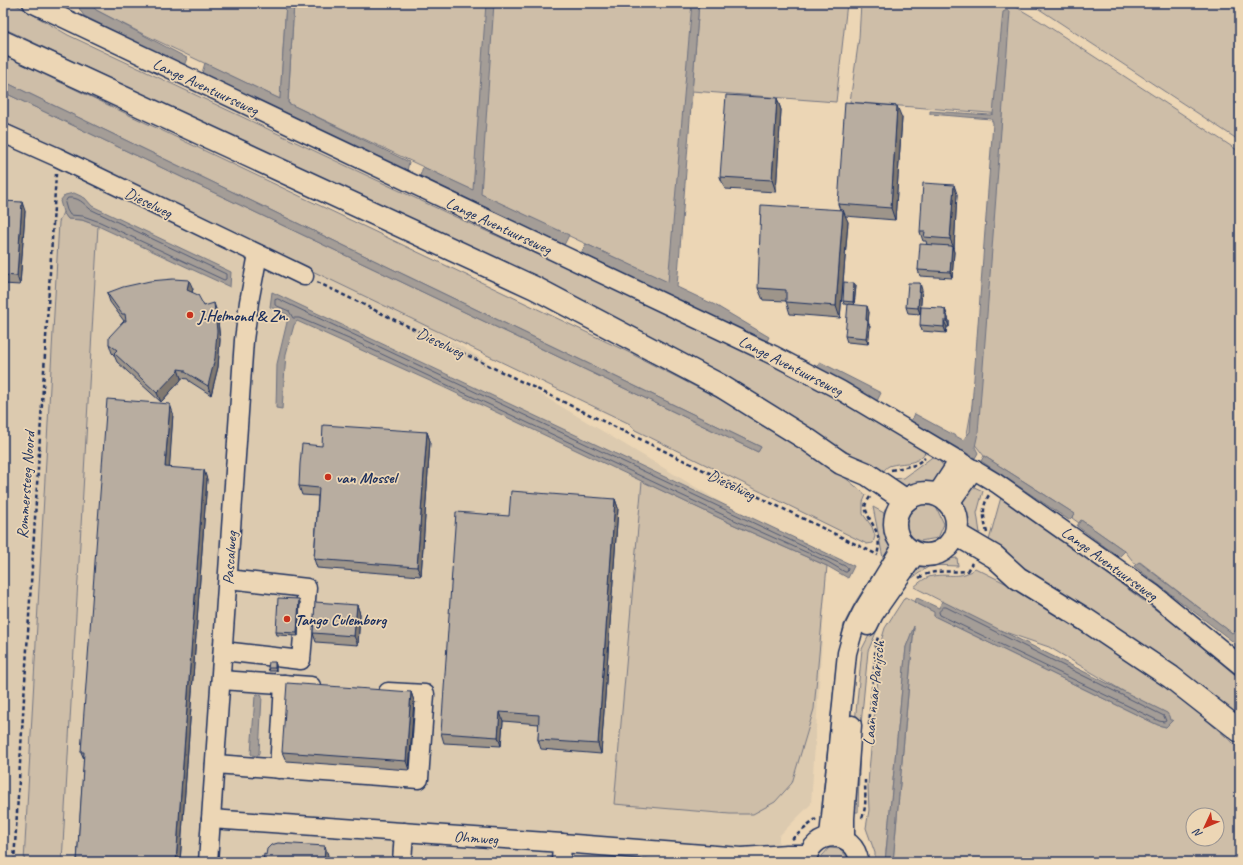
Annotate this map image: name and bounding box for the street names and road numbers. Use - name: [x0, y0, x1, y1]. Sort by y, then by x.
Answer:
- street label: Lange Aventuurseweg: [150, 54, 263, 121]
- street label: Dieselweg: [122, 183, 177, 223]
- street label: Lange Aventuurseweg: [443, 193, 556, 260]
- street label: Dieselweg: [414, 323, 469, 363]
- street label: Lange Aventuurseweg: [735, 331, 847, 401]
- street label: Rommersteeg Noord: [12, 428, 40, 539]
- street label: Dieselweg: [705, 465, 760, 505]
- street label: Lange Aventuurseweg: [1057, 522, 1163, 606]
- street label: Pascalweg: [218, 530, 242, 585]
- street label: Laan naar Parijsch: [859, 639, 890, 746]
- street label: Ohmweg: [453, 826, 500, 850]

